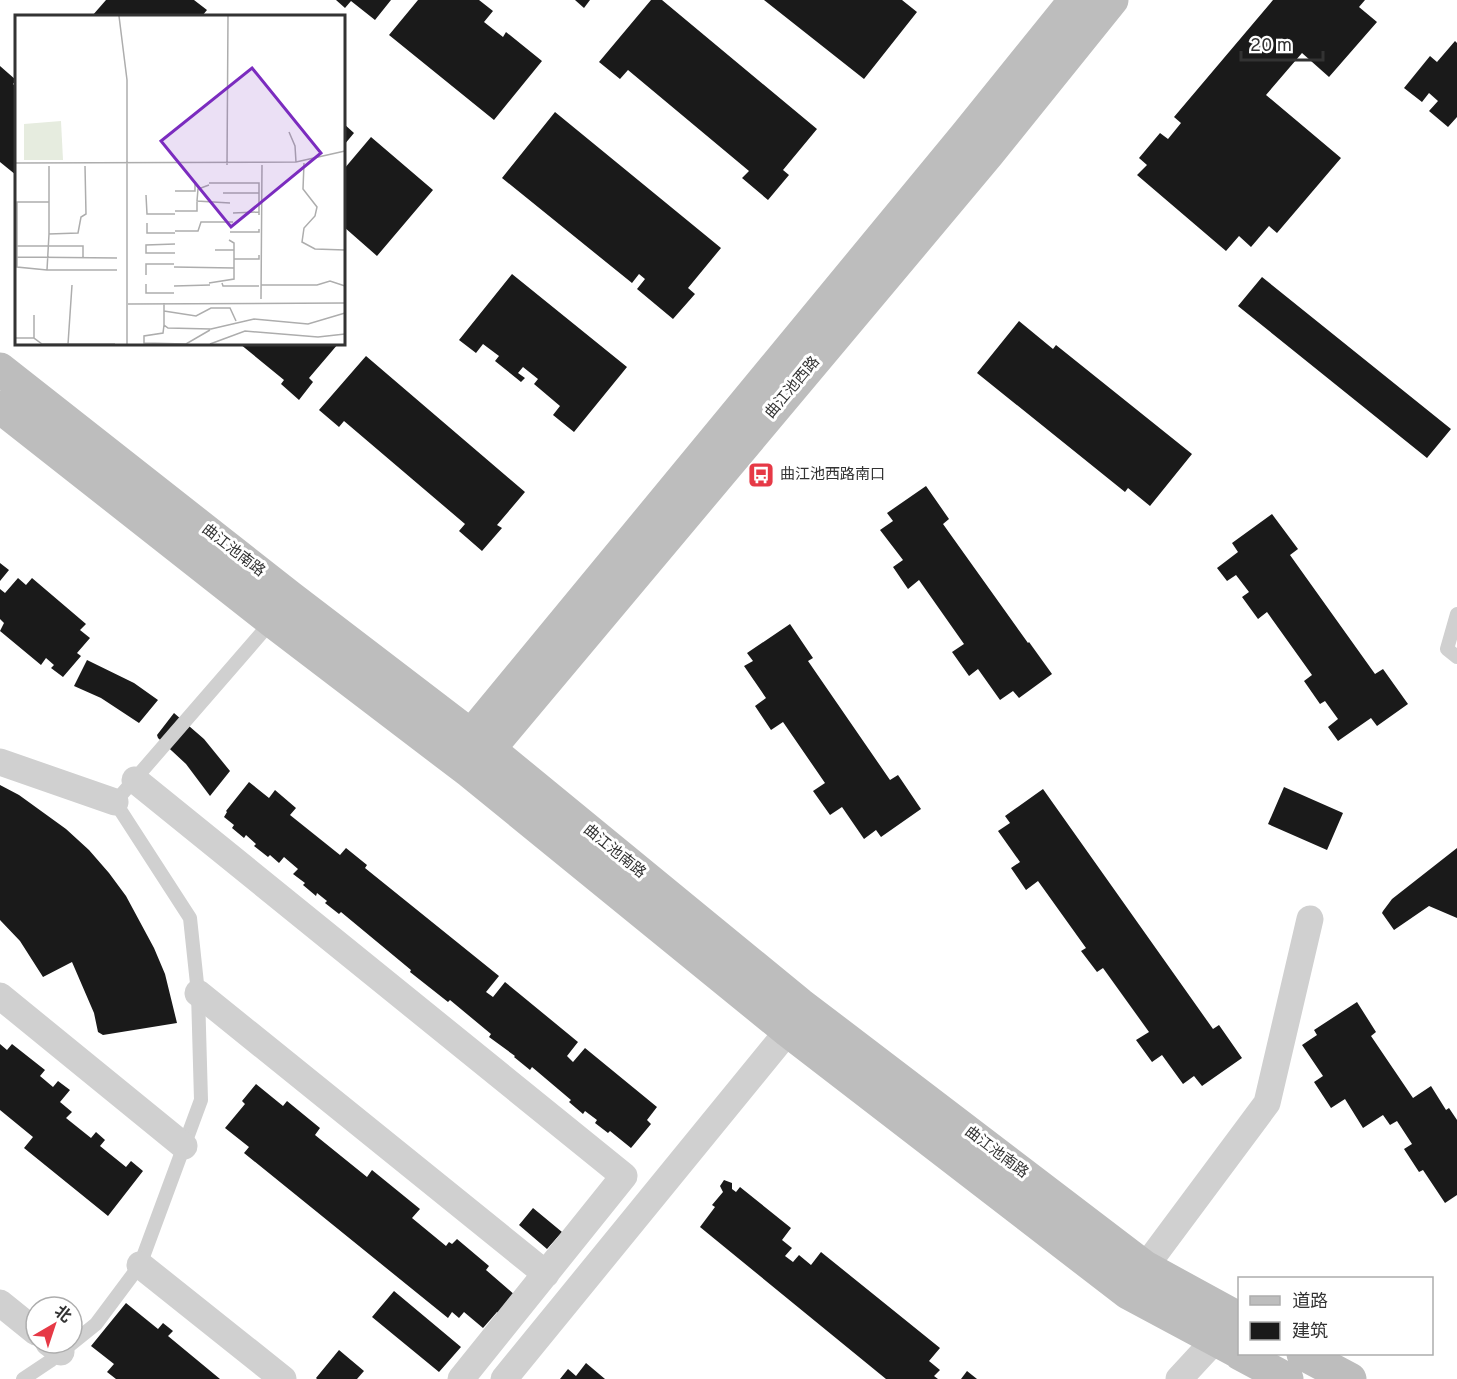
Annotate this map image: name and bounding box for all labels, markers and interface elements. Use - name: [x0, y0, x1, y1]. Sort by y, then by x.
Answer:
- inset map: [15, 15, 345, 345]
- scale bar: [1241, 24, 1324, 62]
- text: 20 m: [1250, 35, 1292, 58]
- street label: 曲江池西路: [762, 353, 824, 423]
- bus stop icon: 曲江池西路南口: [746, 460, 776, 490]
- place label: 曲江池西路南口: [780, 466, 885, 485]
- street label: 曲江池南路: [198, 520, 268, 582]
- street label: 曲江池南路: [579, 821, 649, 883]
- street label: 曲江池南路: [960, 1123, 1032, 1183]
- legend: [1238, 1277, 1433, 1355]
- text: 道路: [1292, 1291, 1328, 1314]
- north arrow: [24, 1295, 84, 1355]
- text: 北: [50, 1302, 75, 1328]
- text: 建筑: [1292, 1321, 1328, 1344]

